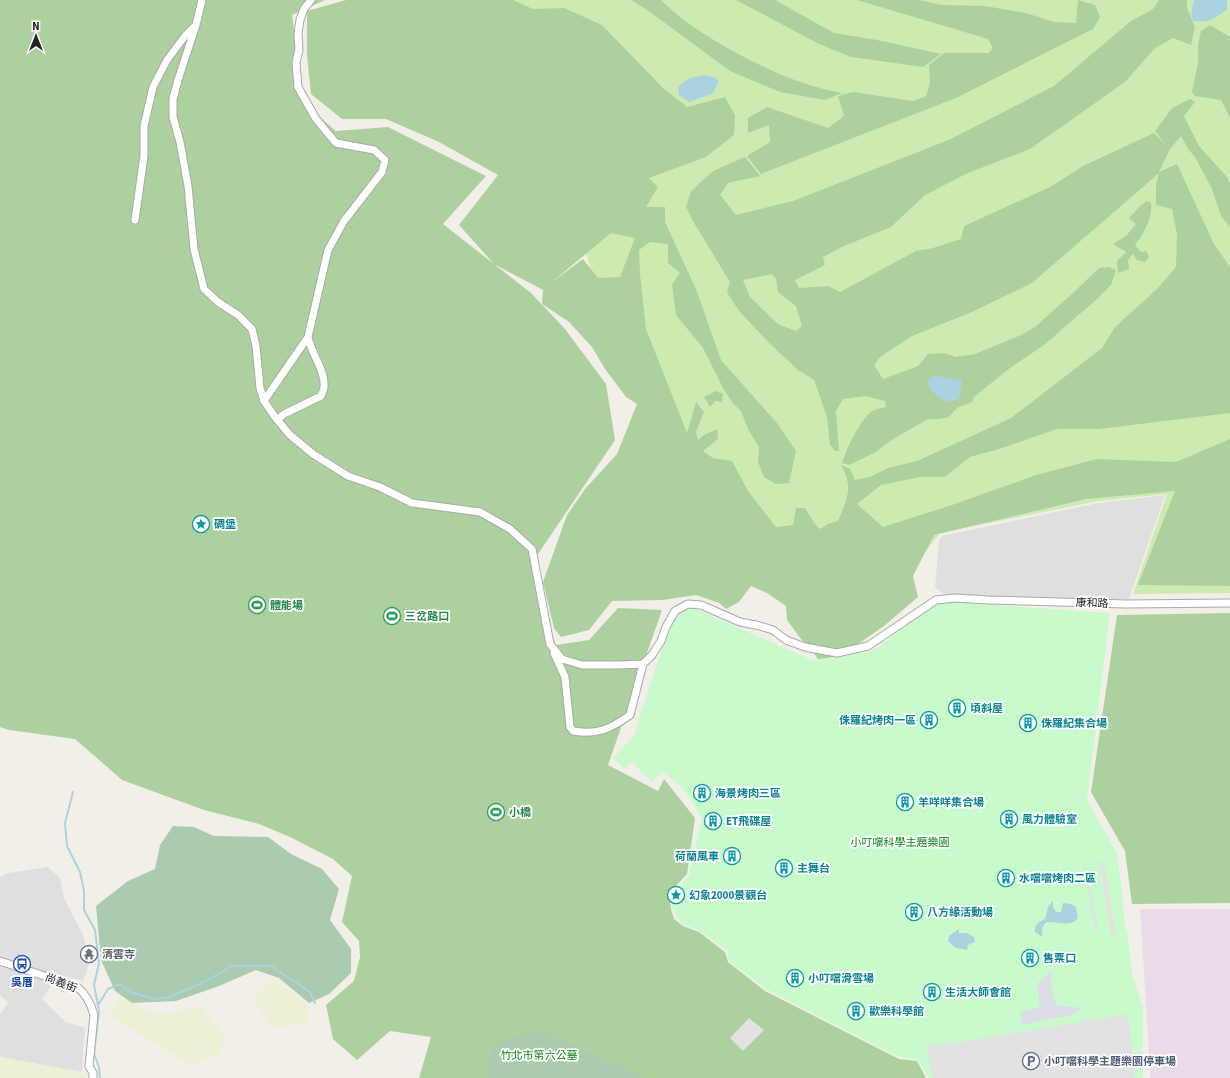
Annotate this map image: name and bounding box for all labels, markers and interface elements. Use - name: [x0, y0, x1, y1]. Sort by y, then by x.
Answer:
- north arrow: [16, 16, 56, 56]
- text: N: [32, 19, 40, 34]
- place icon: 碉堡: [191, 514, 211, 534]
- place label: 碉堡: [214, 517, 236, 532]
- sports icon: 體能場: [247, 595, 267, 615]
- street label: 康和路: [1075, 595, 1109, 611]
- place label: 體能場: [270, 598, 303, 613]
- sports icon: 三岔路口: [382, 606, 402, 626]
- place label: 三岔路口: [405, 609, 449, 624]
- building icon: 頃斜屋: [947, 698, 967, 718]
- place label: 頃斜屋: [970, 701, 1003, 716]
- building icon: 侏羅紀烤肉一區: [919, 710, 939, 730]
- place label: 侏羅紀烤肉一區: [839, 713, 916, 728]
- building icon: 侏羅紀集合場: [1018, 713, 1038, 733]
- place label: 侏羅紀集合場: [1041, 716, 1107, 731]
- building icon: 海景烤肉三區: [692, 783, 712, 803]
- place label: 海景烤肉三區: [715, 786, 781, 801]
- building icon: 羊咩咩集合場: [895, 792, 915, 812]
- place label: 羊咩咩集合場: [918, 795, 984, 810]
- sports icon: 小橋: [486, 802, 506, 822]
- place label: 小橋: [509, 805, 531, 820]
- building icon: 風力體驗室: [999, 809, 1019, 829]
- building icon: ET飛碟屋: [703, 811, 723, 831]
- place label: 風力體驗室: [1022, 812, 1077, 827]
- place label: ET飛碟屋: [726, 814, 771, 829]
- park label: 小叮噹科學主題樂園: [851, 835, 950, 850]
- building icon: 荷蘭風車: [722, 846, 742, 866]
- place label: 荷蘭風車: [675, 849, 719, 864]
- building icon: 主舞台: [774, 858, 794, 878]
- place label: 主舞台: [797, 861, 830, 876]
- building icon: 水噹噹烤肉二區: [996, 868, 1016, 888]
- place label: 水噹噹烤肉二區: [1019, 871, 1096, 886]
- place icon: 幻象2000景觀台: [666, 885, 686, 905]
- place label: 幻象2000景觀台: [689, 888, 767, 903]
- building icon: 八方緣活動場: [904, 902, 924, 922]
- place label: 八方緣活動場: [927, 905, 993, 920]
- temple icon: 清雲寺: [79, 944, 99, 964]
- place label: 清雲寺: [102, 947, 135, 962]
- building icon: 售票口: [1020, 948, 1040, 968]
- place label: 售票口: [1043, 951, 1076, 966]
- bus stop icon: 吳厝: [12, 954, 32, 974]
- building icon: 小叮噹滑雪場: [785, 968, 805, 988]
- street label: 尚義街: [43, 970, 79, 996]
- place label: 小叮噹滑雪場: [808, 971, 874, 986]
- place label: 吳厝: [11, 975, 33, 990]
- building icon: 生活大師會館: [922, 982, 942, 1002]
- place label: 生活大師會館: [945, 985, 1011, 1000]
- building icon: 歡樂科學館: [846, 1001, 866, 1021]
- place label: 歡樂科學館: [869, 1004, 924, 1019]
- park label: 竹北市第六公墓: [501, 1048, 578, 1063]
- parking icon: 小叮噹科學主題樂園停車場: [1021, 1051, 1041, 1071]
- place label: 小叮噹科學主題樂園停車場: [1044, 1054, 1176, 1069]

